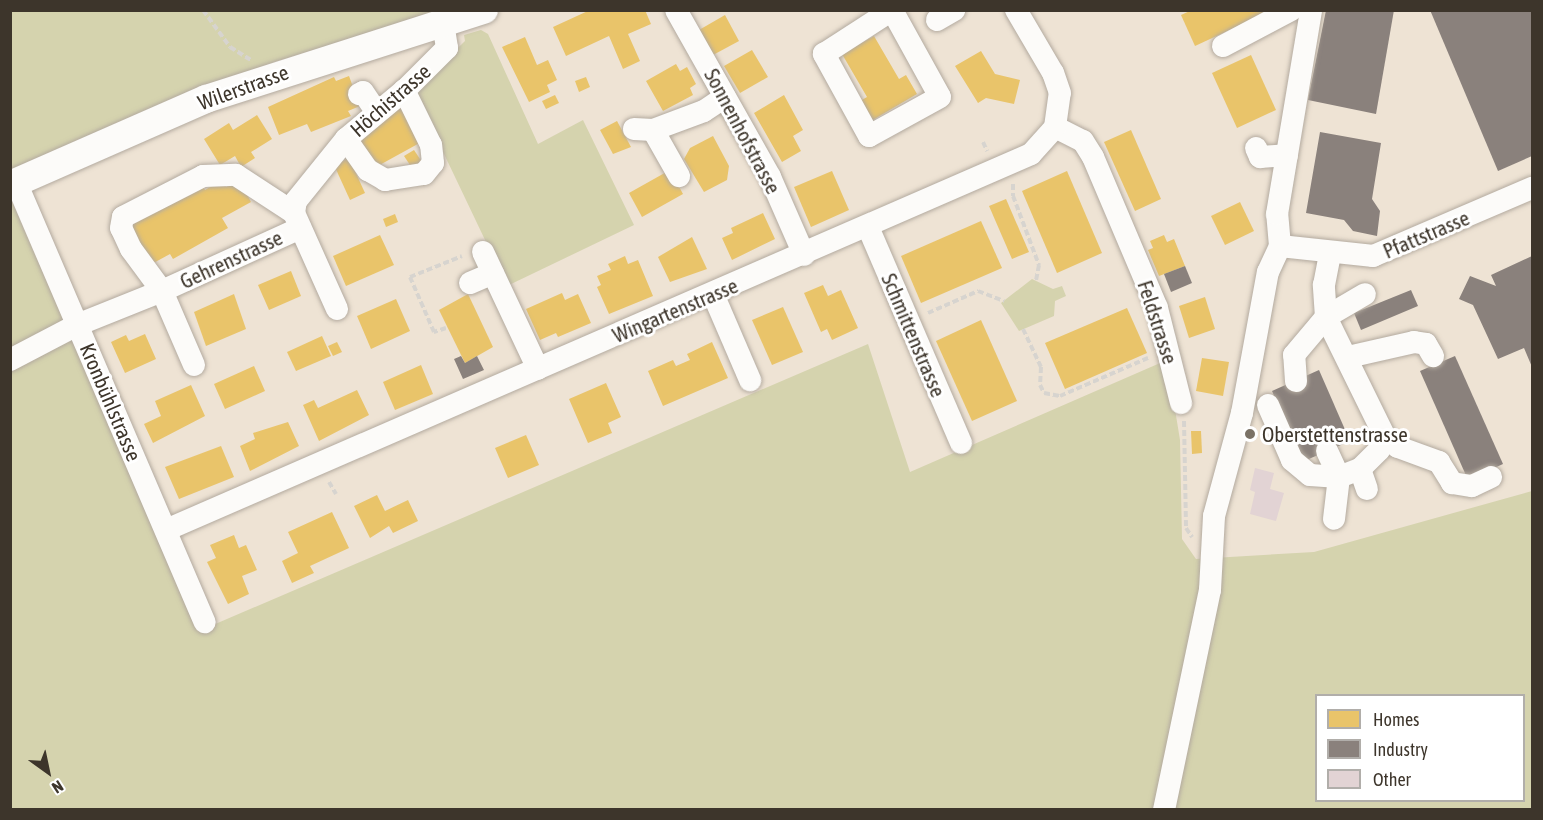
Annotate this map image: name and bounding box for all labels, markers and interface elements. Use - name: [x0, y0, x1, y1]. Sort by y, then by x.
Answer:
- street label: Höchistrasse: [345, 58, 435, 142]
- street label: Wilerstrasse: [194, 59, 292, 115]
- street label: Sonnenhofstrasse: [699, 64, 787, 198]
- street label: Pfattstrasse: [1379, 205, 1473, 263]
- street label: Gehrenstrasse: [176, 224, 286, 294]
- street label: Schmittenstrasse: [877, 269, 951, 401]
- street label: Wingartenstrasse: [609, 272, 741, 348]
- street label: Feldstrasse: [1133, 277, 1183, 367]
- street label: Kronbühlstrasse: [75, 339, 147, 465]
- place label: Oberstettenstrasse: [1262, 421, 1408, 447]
- marker: Oberstettenstrasse: [1243, 427, 1257, 441]
- legend: [1315, 694, 1525, 802]
- text: Homes: [1373, 709, 1419, 730]
- text: Industry: [1373, 739, 1428, 760]
- north arrow: [18, 742, 78, 802]
- text: Other: [1373, 769, 1411, 790]
- text: N: [49, 777, 67, 797]

